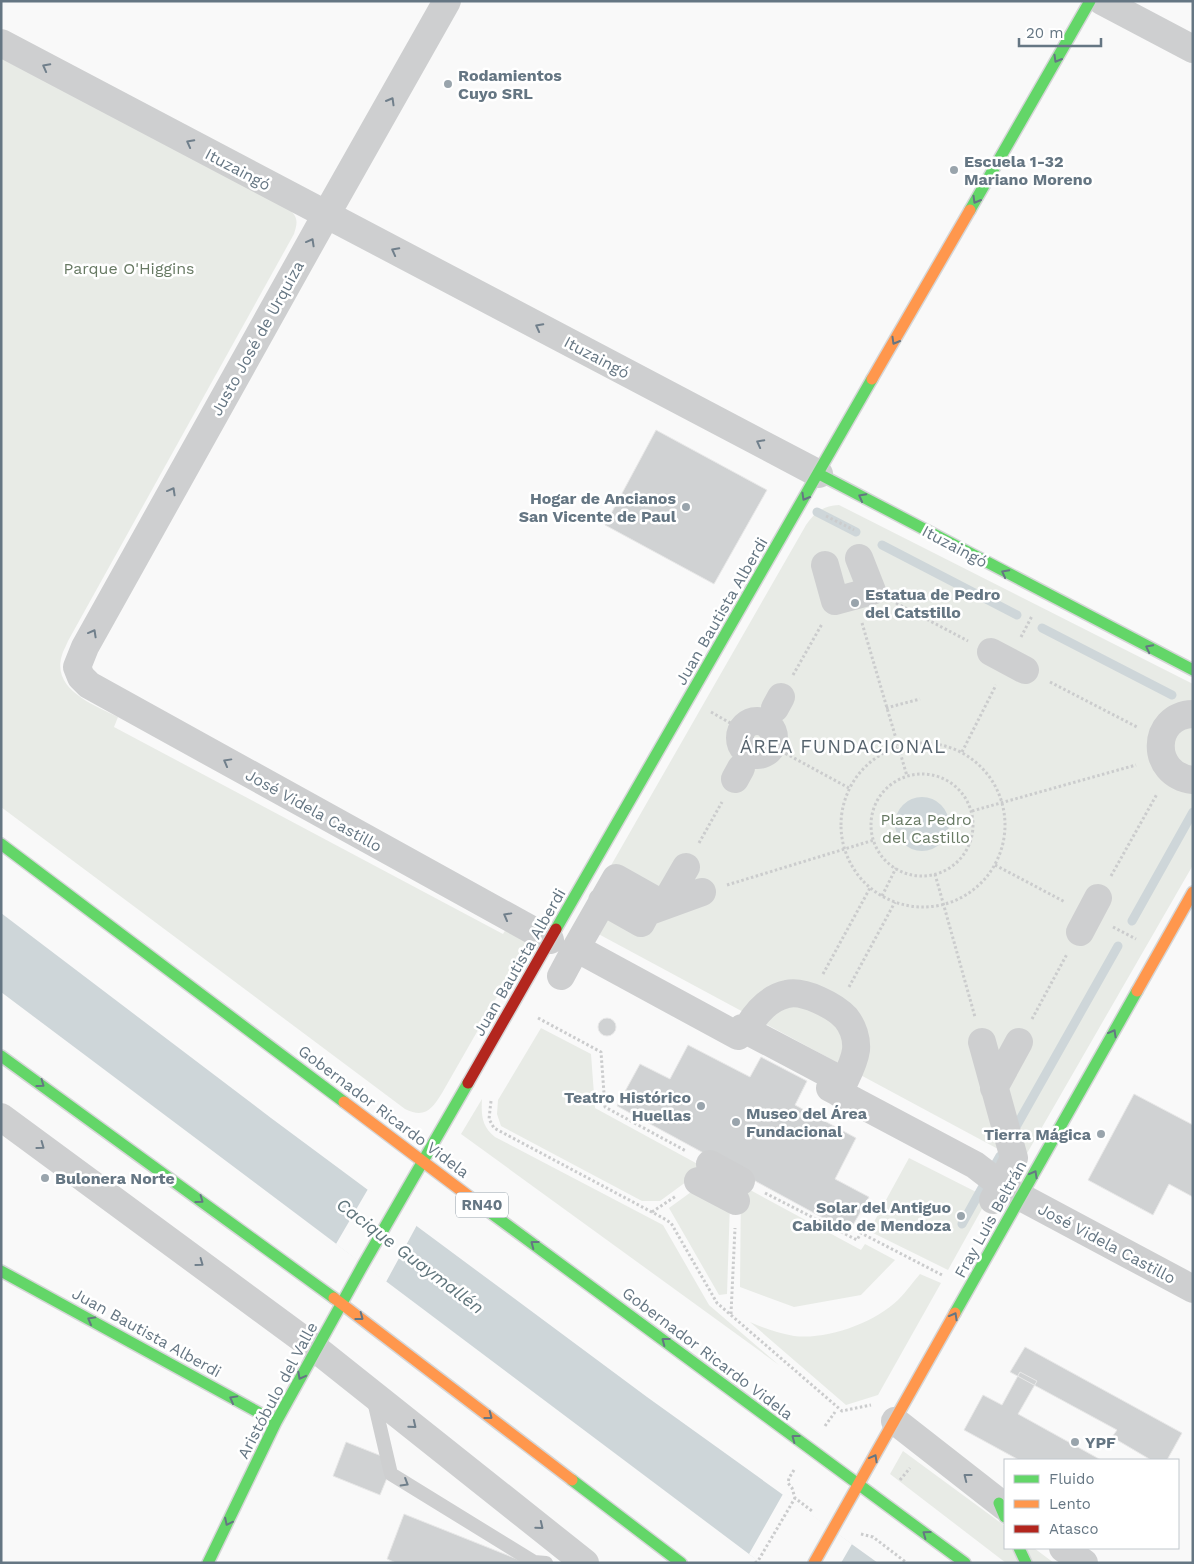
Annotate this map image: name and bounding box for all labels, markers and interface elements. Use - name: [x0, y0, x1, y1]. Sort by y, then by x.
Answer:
- scale bar: [1019, 15, 1102, 47]
- text: 20 m: [1026, 24, 1064, 42]
- one-way arrow: [1053, 53, 1063, 62]
- one-way arrow: [43, 63, 52, 73]
- place label: Rodamientos Cuyo SRL: [458, 66, 562, 103]
- marker: Rodamientos Cuyo SRL: [442, 78, 454, 90]
- one-way arrow: [384, 97, 394, 106]
- one-way arrow: [186, 139, 195, 149]
- street label: Ituzaingó: [202, 144, 274, 195]
- place label: Escuela 1-32 Mariano Moreno: [964, 152, 1093, 189]
- marker: Escuela 1-32 Mariano Moreno: [948, 164, 960, 176]
- one-way arrow: [972, 194, 982, 203]
- one-way arrow: [305, 238, 315, 247]
- one-way arrow: [391, 247, 400, 257]
- street label: Justo José de Urquiza: [207, 257, 308, 419]
- park label: Parque O'Higgins: [63, 259, 195, 278]
- one-way arrow: [535, 323, 544, 333]
- street label: Ituzaingó: [561, 332, 633, 383]
- one-way arrow: [891, 335, 901, 344]
- one-way arrow: [756, 439, 765, 449]
- one-way arrow: [166, 487, 176, 496]
- place label: Hogar de Ancianos San Vicente de Paul: [519, 489, 677, 526]
- one-way arrow: [802, 491, 812, 500]
- one-way arrow: [858, 493, 867, 503]
- marker: Hogar de Ancianos San Vicente de Paul: [680, 501, 692, 513]
- street label: Ituzaingó: [919, 521, 991, 572]
- street label: Juan Bautista Alberdi: [671, 534, 772, 689]
- one-way arrow: [1002, 569, 1011, 579]
- place label: Estatua de Pedro del Catstillo: [865, 585, 1001, 622]
- marker: Estatua de Pedro del Catstillo: [849, 597, 861, 609]
- one-way arrow: [87, 629, 97, 638]
- one-way arrow: [1146, 644, 1155, 654]
- district label: ÁREA FUNDACIONAL: [740, 735, 946, 758]
- one-way arrow: [223, 758, 232, 768]
- street label: José Videla Castillo: [242, 765, 385, 856]
- park label: Plaza Pedro del Castillo: [880, 810, 972, 847]
- street label: Juan Bautista Alberdi: [469, 885, 570, 1040]
- one-way arrow: [504, 913, 513, 923]
- one-way arrow: [1107, 1029, 1117, 1038]
- street label: Gobernador Ricardo Videla: [295, 1041, 473, 1182]
- one-way arrow: [35, 1079, 44, 1087]
- place label: Teatro Histórico Huellas: [564, 1088, 691, 1125]
- marker: Teatro Histórico Huellas: [695, 1100, 707, 1112]
- place label: Museo del Área Fundacional: [746, 1104, 868, 1141]
- marker: Museo del Área Fundacional: [730, 1116, 742, 1128]
- place label: Tierra Mágica: [984, 1125, 1092, 1144]
- marker: Tierra Mágica: [1095, 1128, 1107, 1140]
- one-way arrow: [35, 1140, 44, 1150]
- street label: Fray Luis Beltrán: [950, 1157, 1030, 1281]
- place label: Bulonera Norte: [55, 1169, 175, 1188]
- one-way arrow: [1027, 1171, 1037, 1180]
- marker: Bulonera Norte: [39, 1172, 51, 1184]
- road number: RN40: [456, 1192, 508, 1218]
- water label: Cacique Guaymallén: [333, 1193, 488, 1318]
- one-way arrow: [195, 1194, 204, 1204]
- place label: Solar del Antiguo Cabildo de Mendoza: [792, 1198, 952, 1235]
- street label: José Videla Castillo: [1035, 1199, 1179, 1288]
- marker: Solar del Antiguo Cabildo de Mendoza: [955, 1210, 967, 1222]
- one-way arrow: [531, 1241, 540, 1249]
- one-way arrow: [194, 1258, 203, 1266]
- street label: Gobernador Ricardo Videla: [619, 1283, 797, 1424]
- street label: Juan Bautista Alberdi: [69, 1284, 225, 1381]
- one-way arrow: [354, 1311, 364, 1320]
- one-way arrow: [948, 1312, 958, 1321]
- one-way arrow: [88, 1316, 97, 1326]
- street label: Aristóbulo del Valle: [233, 1319, 321, 1462]
- one-way arrow: [662, 1338, 671, 1346]
- one-way arrow: [297, 1371, 307, 1380]
- one-way arrow: [230, 1395, 239, 1405]
- one-way arrow: [483, 1410, 492, 1418]
- one-way arrow: [407, 1419, 416, 1427]
- place label: YPF: [1085, 1433, 1116, 1452]
- one-way arrow: [792, 1435, 801, 1443]
- marker: YPF: [1069, 1436, 1081, 1448]
- one-way arrow: [868, 1454, 878, 1463]
- legend: [1004, 1459, 1179, 1549]
- text: Fluido: [1049, 1470, 1094, 1488]
- one-way arrow: [964, 1475, 973, 1483]
- one-way arrow: [400, 1476, 409, 1486]
- text: Lento: [1049, 1495, 1091, 1513]
- one-way arrow: [224, 1516, 234, 1525]
- text: Atasco: [1049, 1520, 1098, 1538]
- one-way arrow: [534, 1521, 543, 1529]
- one-way arrow: [922, 1531, 932, 1540]

